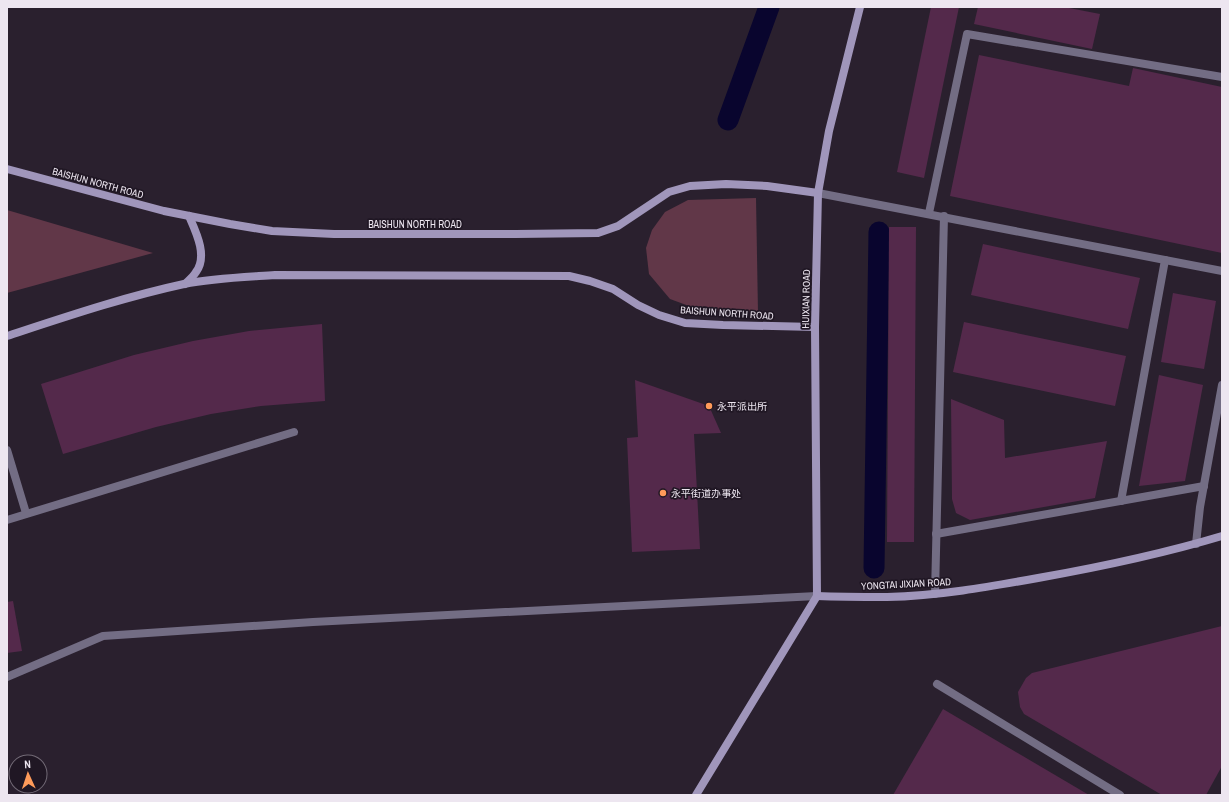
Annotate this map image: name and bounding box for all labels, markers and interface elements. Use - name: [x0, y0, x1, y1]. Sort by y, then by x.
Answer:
- street label: BAISHUN NORTH ROAD: [51, 165, 145, 201]
- street label: BAISHUN NORTH ROAD: [368, 218, 462, 231]
- street label: HUIXIAN ROAD: [799, 269, 813, 329]
- street label: BAISHUN NORTH ROAD: [680, 303, 774, 323]
- place label: 永平派出所: [717, 400, 767, 413]
- marker: 永平派出所: [704, 401, 714, 411]
- place label: 永平街道办事处: [671, 487, 741, 500]
- marker: 永平街道办事处: [658, 488, 668, 498]
- street label: YONGTAI JIXIAN ROAD: [861, 575, 951, 593]
- north arrow: [8, 754, 48, 794]
- text: N: [24, 757, 31, 771]

